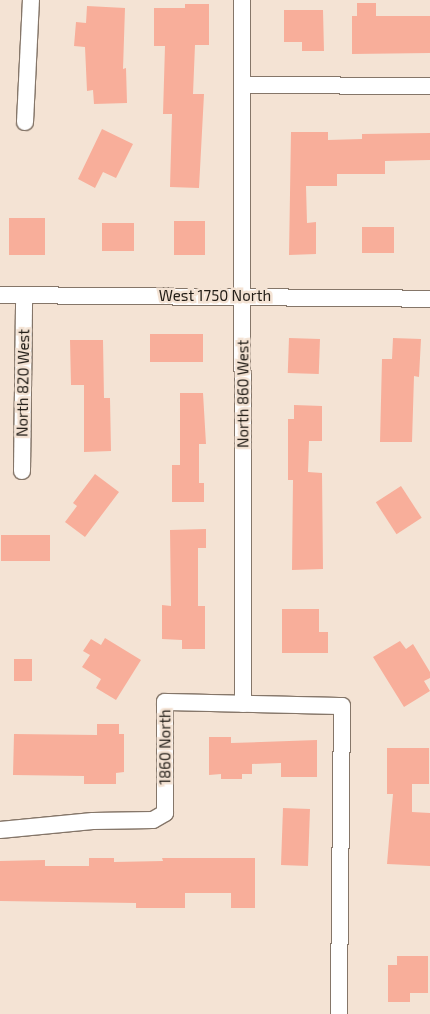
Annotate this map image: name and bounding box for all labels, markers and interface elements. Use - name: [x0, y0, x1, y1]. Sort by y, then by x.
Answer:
- street label: West 1750 North: [159, 287, 271, 305]
- street label: North 820 West: [13, 329, 33, 437]
- street label: North 860 West: [234, 340, 252, 448]
- street label: 1860 North: [156, 709, 174, 785]

